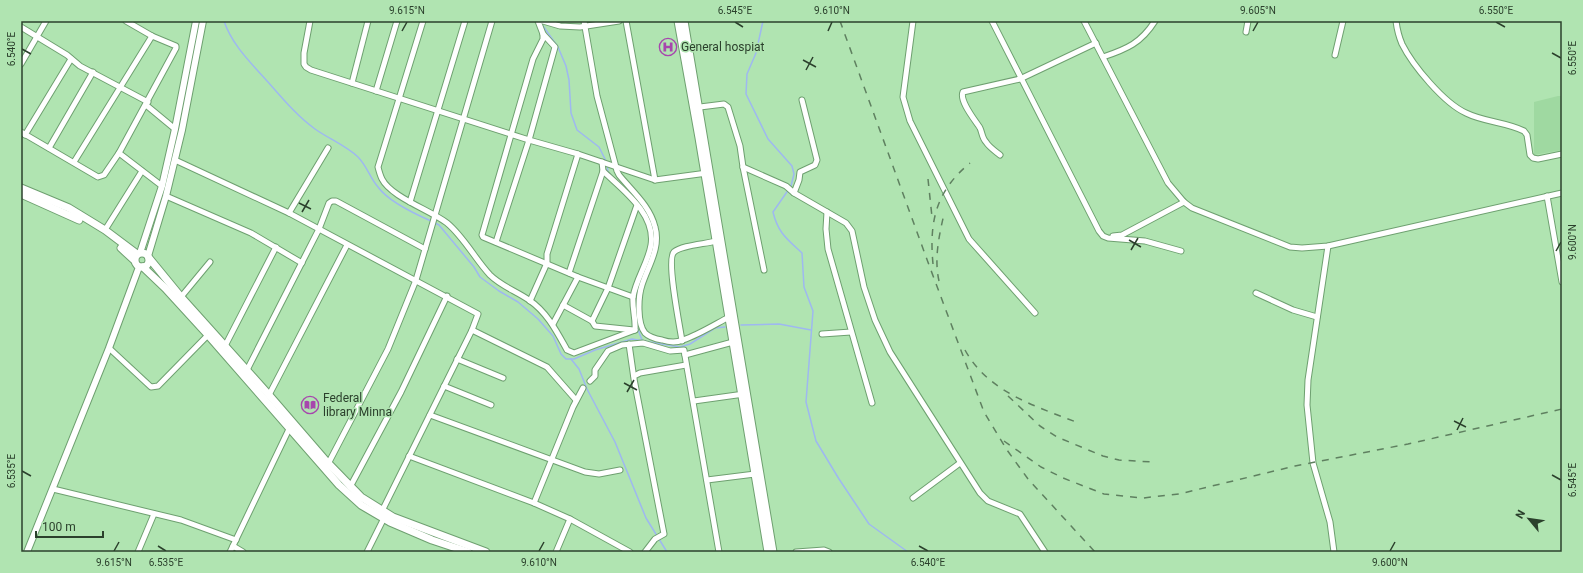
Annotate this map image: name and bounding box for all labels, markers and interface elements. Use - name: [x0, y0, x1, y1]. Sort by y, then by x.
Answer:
- text: 9.615°N: [389, 5, 425, 16]
- text: 6.545°E: [718, 5, 753, 16]
- text: 9.610°N: [814, 5, 850, 16]
- text: 9.605°N: [1240, 5, 1276, 16]
- text: 6.550°E: [1479, 5, 1514, 16]
- text: 6.540°E: [6, 31, 17, 66]
- hospital icon: General hospiat: [658, 37, 678, 57]
- place label: General hospiat: [681, 40, 765, 54]
- text: 6.550°E: [1567, 40, 1578, 75]
- text: 9.600°N: [1567, 224, 1578, 260]
- place label: Federal library Minna: [323, 391, 392, 419]
- library icon: Federal library Minna: [300, 395, 320, 415]
- text: 6.535°E: [6, 453, 17, 488]
- text: 6.545°E: [1567, 462, 1578, 497]
- north arrow: [1509, 499, 1549, 539]
- text: N: [1513, 508, 1528, 521]
- scale bar: [36, 513, 103, 539]
- text: 100 m: [42, 520, 76, 534]
- text: 9.615°N: [96, 557, 132, 568]
- text: 6.535°E: [149, 557, 184, 568]
- text: 9.610°N: [521, 557, 557, 568]
- text: 6.540°E: [911, 557, 946, 568]
- text: 9.600°N: [1372, 557, 1408, 568]

